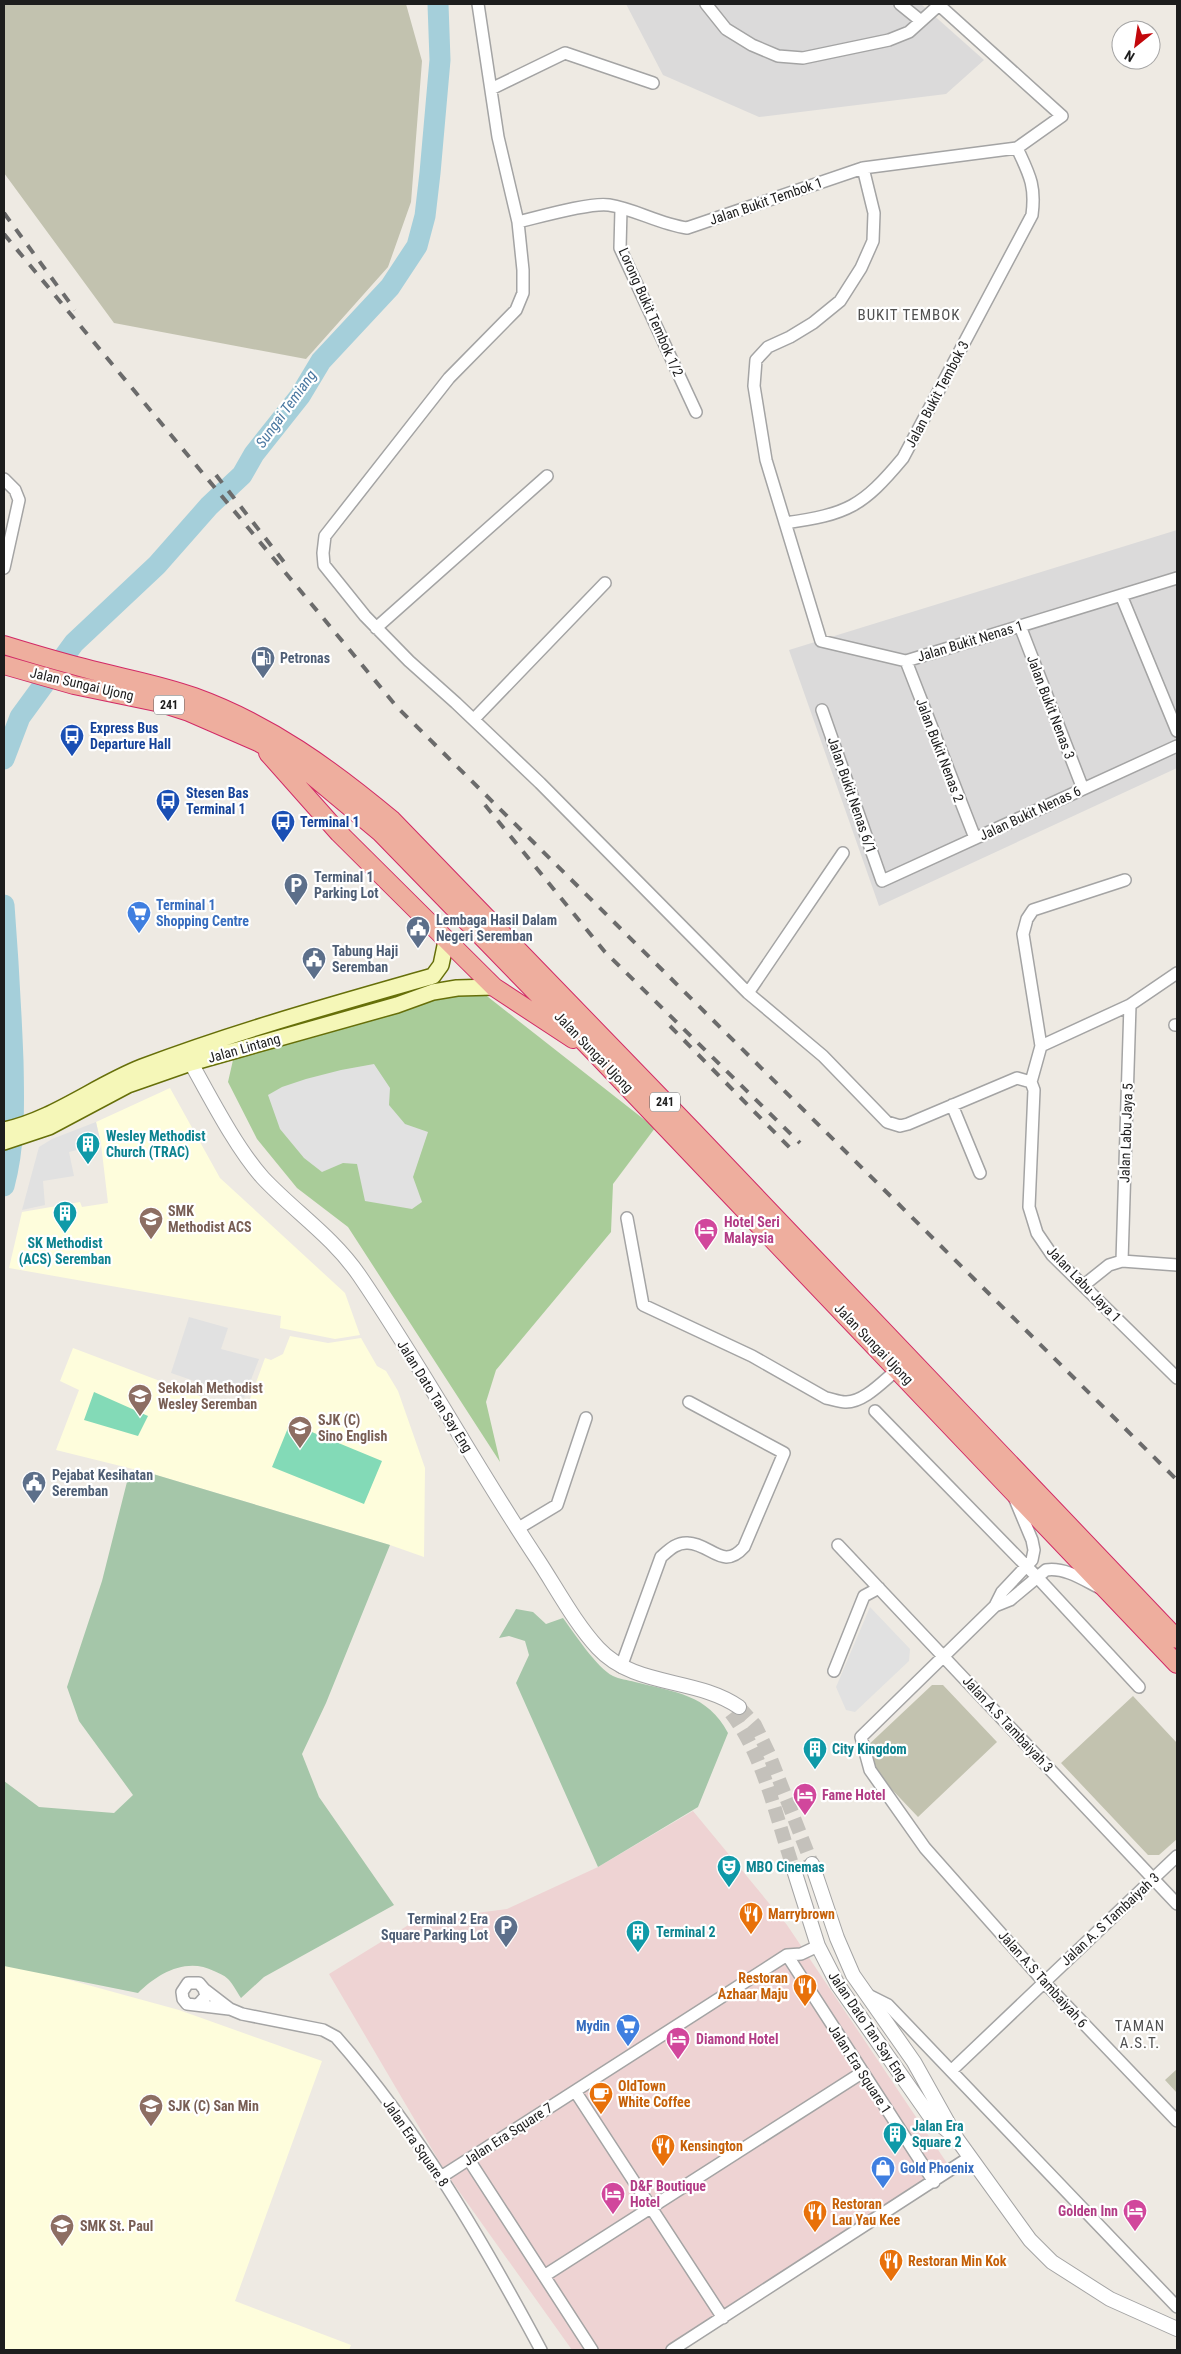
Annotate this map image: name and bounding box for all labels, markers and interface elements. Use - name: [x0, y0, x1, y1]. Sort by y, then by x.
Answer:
- north arrow: [1111, 20, 1161, 70]
- text: N: [1122, 47, 1137, 65]
- street label: Jalan Bukit Tembok 1: [707, 174, 825, 228]
- street label: Lorong Bukit Tembok 1/2: [615, 245, 687, 379]
- district label: BUKIT TEMBOK: [858, 306, 960, 324]
- street label: Jalan Bukit Tembok 3: [902, 338, 972, 450]
- water label: Sungai Temiang: [252, 367, 320, 451]
- street label: Jalan Bukit Nenas 1: [915, 617, 1025, 665]
- fuel station icon: Petronas: [250, 645, 276, 679]
- place label: Petronas: [280, 650, 330, 666]
- street label: Jalan Bukit Nenas 3: [1024, 653, 1078, 761]
- street label: Jalan Sungai Ujong: [29, 664, 135, 704]
- road number: 241: [154, 696, 184, 714]
- street label: Jalan Bukit Nenas 2: [913, 696, 967, 804]
- place label: Express Bus Departure Hall: [90, 720, 171, 752]
- bus stop icon: Express Bus Departure Hall: [59, 723, 85, 757]
- street label: Jalan Bukit Nenas 6/1: [825, 735, 879, 855]
- street label: Jalan Bukit Nenas 6: [977, 782, 1083, 843]
- place label: Stesen Bas Terminal 1: [186, 785, 249, 817]
- bus stop icon: Stesen Bas Terminal 1: [155, 788, 181, 822]
- bus stop icon: Terminal 1: [270, 809, 296, 843]
- place label: Terminal 1: [300, 814, 360, 830]
- place label: Terminal 1 Parking Lot: [314, 869, 378, 901]
- parking icon: Terminal 1 Parking Lot: [283, 872, 309, 906]
- place label: Terminal 1 Shopping Centre: [156, 897, 249, 929]
- supermarket icon: Terminal 1 Shopping Centre: [126, 900, 152, 934]
- place label: Lembaga Hasil Dalam Negeri Seremban: [436, 912, 557, 944]
- public building icon: Lembaga Hasil Dalam Negeri Seremban: [405, 915, 431, 949]
- place label: Tabung Haji Seremban: [332, 943, 398, 975]
- public building icon: Tabung Haji Seremban: [301, 946, 327, 980]
- street label: Jalan Sungai Ujong: [551, 1008, 637, 1096]
- street label: Jalan Lintang: [206, 1030, 282, 1066]
- street label: Jalan Labu Jaya 5: [1116, 1083, 1136, 1183]
- road number: 241: [650, 1092, 680, 1112]
- place label: Wesley Methodist Church (TRAC): [106, 1128, 206, 1161]
- building icon: Wesley Methodist Church (TRAC): [75, 1131, 101, 1165]
- building icon: SK Methodist (ACS) Seremban: [52, 1200, 78, 1234]
- place label: SMK Methodist ACS: [168, 1203, 252, 1235]
- school or university icon: SMK Methodist ACS: [138, 1206, 164, 1240]
- place label: Hotel Seri Malaysia: [724, 1214, 780, 1246]
- hotel icon: Hotel Seri Malaysia: [693, 1217, 719, 1251]
- place label: SK Methodist (ACS) Seremban: [19, 1235, 111, 1268]
- street label: Jalan Labu Jaya 1: [1044, 1243, 1124, 1325]
- street label: Jalan Sungai Ujong: [831, 1300, 917, 1388]
- street label: Jalan Dato Tan Say Eng: [394, 1337, 476, 1455]
- place label: Sekolah Methodist Wesley Seremban: [158, 1380, 263, 1412]
- school or university icon: Sekolah Methodist Wesley Seremban: [127, 1383, 153, 1417]
- place label: SJK (C) Sino English: [318, 1412, 387, 1444]
- school or university icon: SJK (C) Sino English: [287, 1415, 313, 1449]
- place label: Pejabat Kesihatan Seremban: [52, 1467, 153, 1499]
- public building icon: Pejabat Kesihatan Seremban: [21, 1470, 47, 1504]
- street label: Jalan A.S Tambaiyah 3: [959, 1673, 1057, 1775]
- building icon: City Kingdom: [802, 1736, 828, 1770]
- place label: City Kingdom: [832, 1741, 907, 1757]
- hotel icon: Fame Hotel: [792, 1782, 818, 1816]
- place label: Fame Hotel: [822, 1787, 885, 1803]
- theatre icon: MBO Cinemas: [716, 1854, 742, 1888]
- place label: MBO Cinemas: [746, 1859, 825, 1875]
- street label: Jalan A. S Tambaiyah 3: [1058, 1869, 1162, 1969]
- restaurant icon: Marrybrown: [738, 1901, 764, 1935]
- place label: Marrybrown: [768, 1906, 835, 1922]
- place label: Terminal 2 Era Square Parking Lot: [381, 1911, 488, 1943]
- parking icon: Terminal 2 Era Square Parking Lot: [493, 1914, 519, 1948]
- building icon: Terminal 2: [625, 1919, 651, 1953]
- place label: Terminal 2: [656, 1924, 716, 1940]
- street label: Jalan A.S Tambaiyah 6: [995, 1927, 1091, 2031]
- street label: Jalan Dato Tan Say Eng: [825, 1968, 911, 2084]
- place label: Restoran Azhaar Maju: [718, 1970, 788, 2002]
- restaurant icon: Restoran Azhaar Maju: [792, 1973, 818, 2007]
- supermarket icon: Mydin: [615, 2013, 641, 2047]
- district label: TAMAN A.S.T.: [1115, 2017, 1165, 2052]
- place label: Mydin: [576, 2018, 610, 2034]
- street label: Jalan Era Square 1: [825, 2022, 895, 2116]
- hotel icon: Diamond Hotel: [665, 2026, 691, 2060]
- place label: Diamond Hotel: [696, 2031, 779, 2047]
- place label: OldTown White Coffee: [618, 2078, 691, 2110]
- cafe icon: OldTown White Coffee: [588, 2081, 614, 2115]
- school or university icon: SJK (C) San Min: [138, 2093, 164, 2127]
- street label: Jalan Era Square 8: [380, 2096, 452, 2190]
- place label: SJK (C) San Min: [168, 2098, 259, 2115]
- street label: Jalan Era Square 7: [461, 2099, 556, 2169]
- place label: Jalan Era Square 2: [912, 2118, 964, 2150]
- building icon: Jalan Era Square 2: [882, 2121, 908, 2155]
- restaurant icon: Kensington: [650, 2133, 676, 2167]
- place label: Kensington: [680, 2138, 743, 2154]
- shop icon: Gold Phoenix: [870, 2155, 896, 2189]
- place label: Gold Phoenix: [900, 2160, 975, 2176]
- place label: D&F Boutique Hotel: [630, 2178, 706, 2210]
- hotel icon: D&F Boutique Hotel: [600, 2181, 626, 2215]
- place label: Restoran Lau Yau Kee: [832, 2196, 901, 2228]
- hotel icon: Golden Inn: [1122, 2198, 1148, 2232]
- restaurant icon: Restoran Lau Yau Kee: [802, 2199, 828, 2233]
- place label: Golden Inn: [1058, 2203, 1118, 2219]
- school or university icon: SMK St. Paul: [49, 2213, 75, 2247]
- place label: SMK St. Paul: [80, 2218, 153, 2234]
- restaurant icon: Restoran Min Kok: [878, 2248, 904, 2282]
- place label: Restoran Min Kok: [908, 2253, 1007, 2269]

